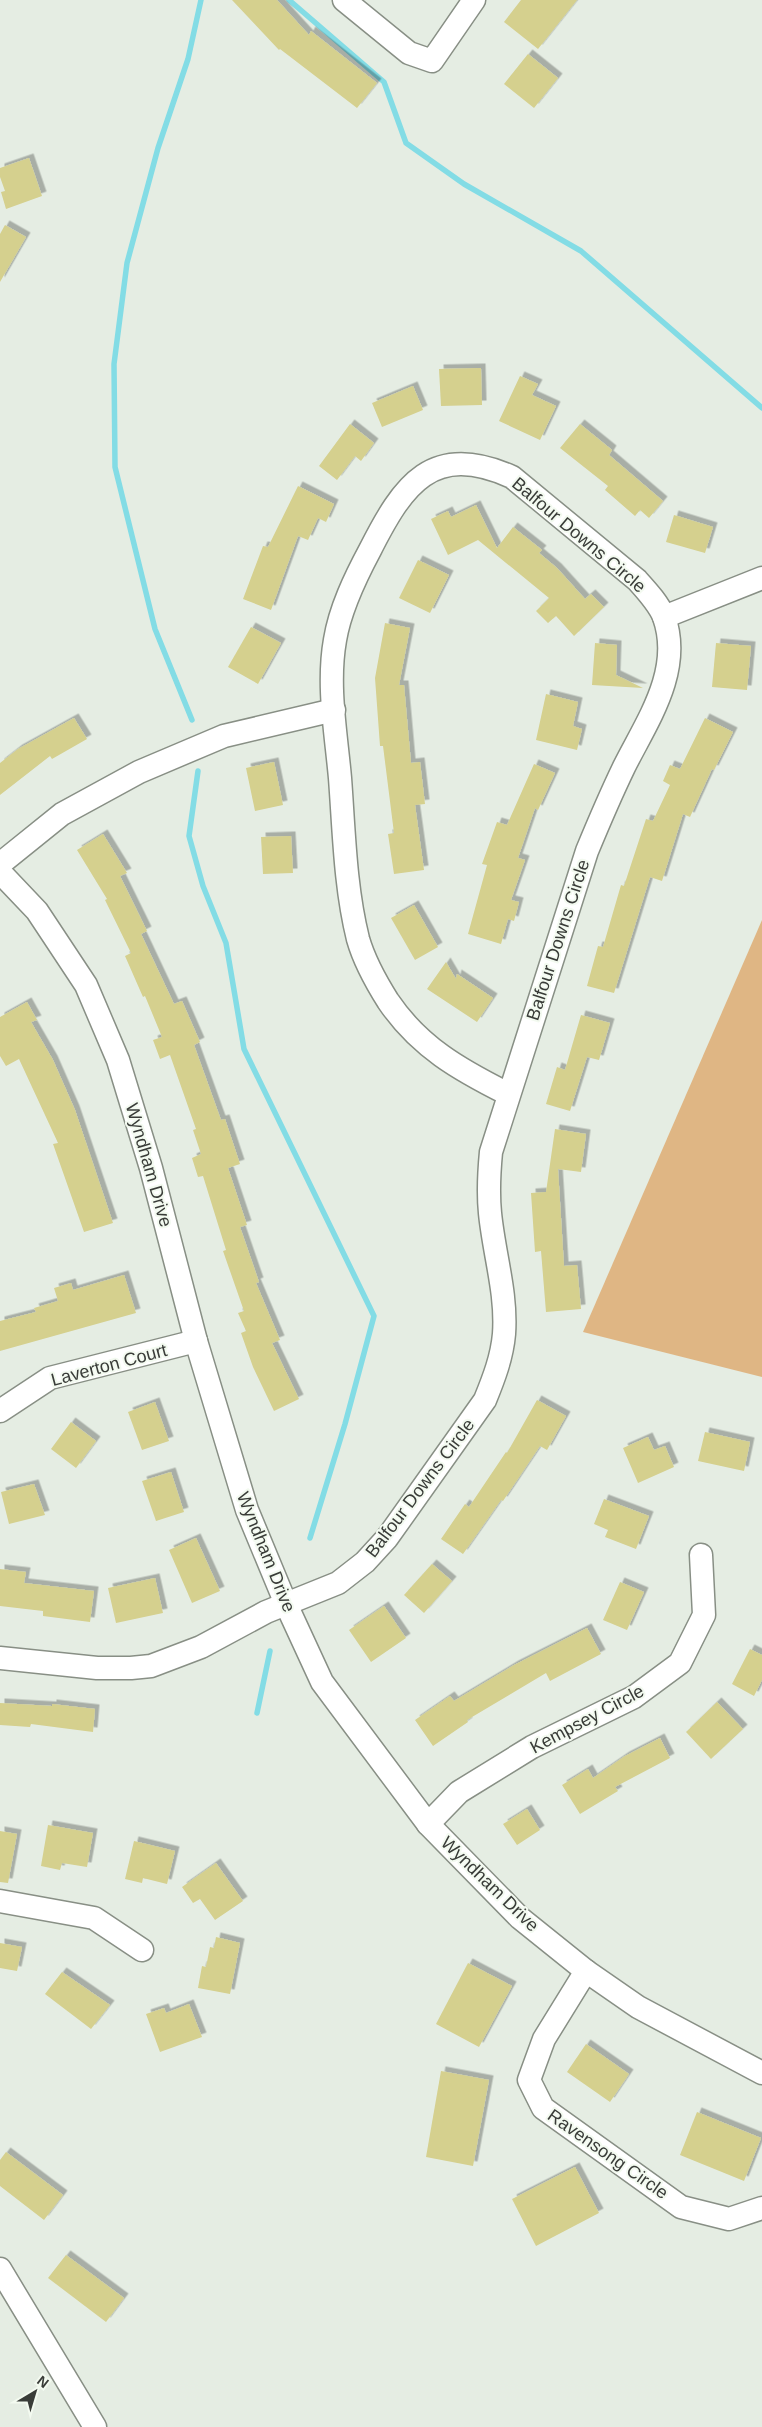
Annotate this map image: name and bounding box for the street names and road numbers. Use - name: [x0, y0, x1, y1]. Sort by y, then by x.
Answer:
- street label: Balfour Downs Circle: [508, 473, 650, 597]
- street label: Balfour Downs Circle: [523, 857, 593, 1023]
- street label: Wyndham Drive: [122, 1101, 176, 1229]
- street label: Laverton Court: [49, 1340, 169, 1390]
- street label: Balfour Downs Circle: [361, 1415, 479, 1561]
- street label: Wyndham Drive: [233, 1489, 299, 1615]
- street label: Kempsey Circle: [527, 1681, 647, 1757]
- street label: Wyndham Drive: [437, 1832, 543, 1936]
- street label: Ravensong Circle: [544, 2105, 672, 2203]

